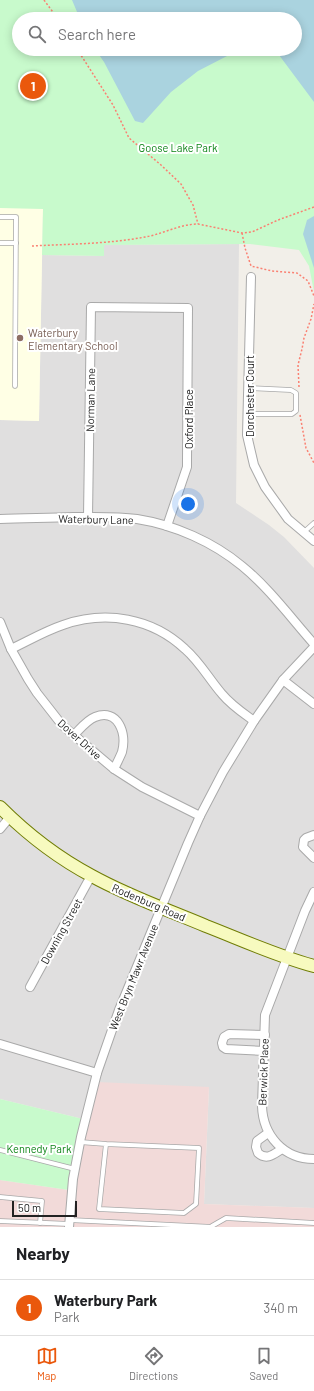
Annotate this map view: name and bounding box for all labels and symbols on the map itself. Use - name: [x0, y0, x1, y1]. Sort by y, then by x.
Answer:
- pin: 1: [20, 71, 46, 101]
- park label: Goose Lake Park: [139, 141, 218, 154]
- place label: Waterbury Elementary School: [28, 326, 118, 352]
- marker: Waterbury Elementary School: [15, 333, 25, 343]
- street label: Dorchester Court: [243, 355, 256, 437]
- street label: Norman Lane: [83, 368, 97, 432]
- street label: Oxford Place: [182, 389, 195, 449]
- your location: [178, 494, 198, 514]
- street label: Waterbury Lane: [58, 512, 134, 526]
- street label: Dover Drive: [56, 716, 105, 762]
- street label: Rodenburg Road: [110, 881, 188, 923]
- street label: Downing Street: [38, 896, 84, 966]
- street label: West Bryn Mawr Avenue: [106, 922, 160, 1032]
- street label: Berwick Place: [255, 1038, 271, 1106]
- park label: Kennedy Park: [7, 1142, 72, 1155]
- scale bar: [12, 1199, 77, 1218]

